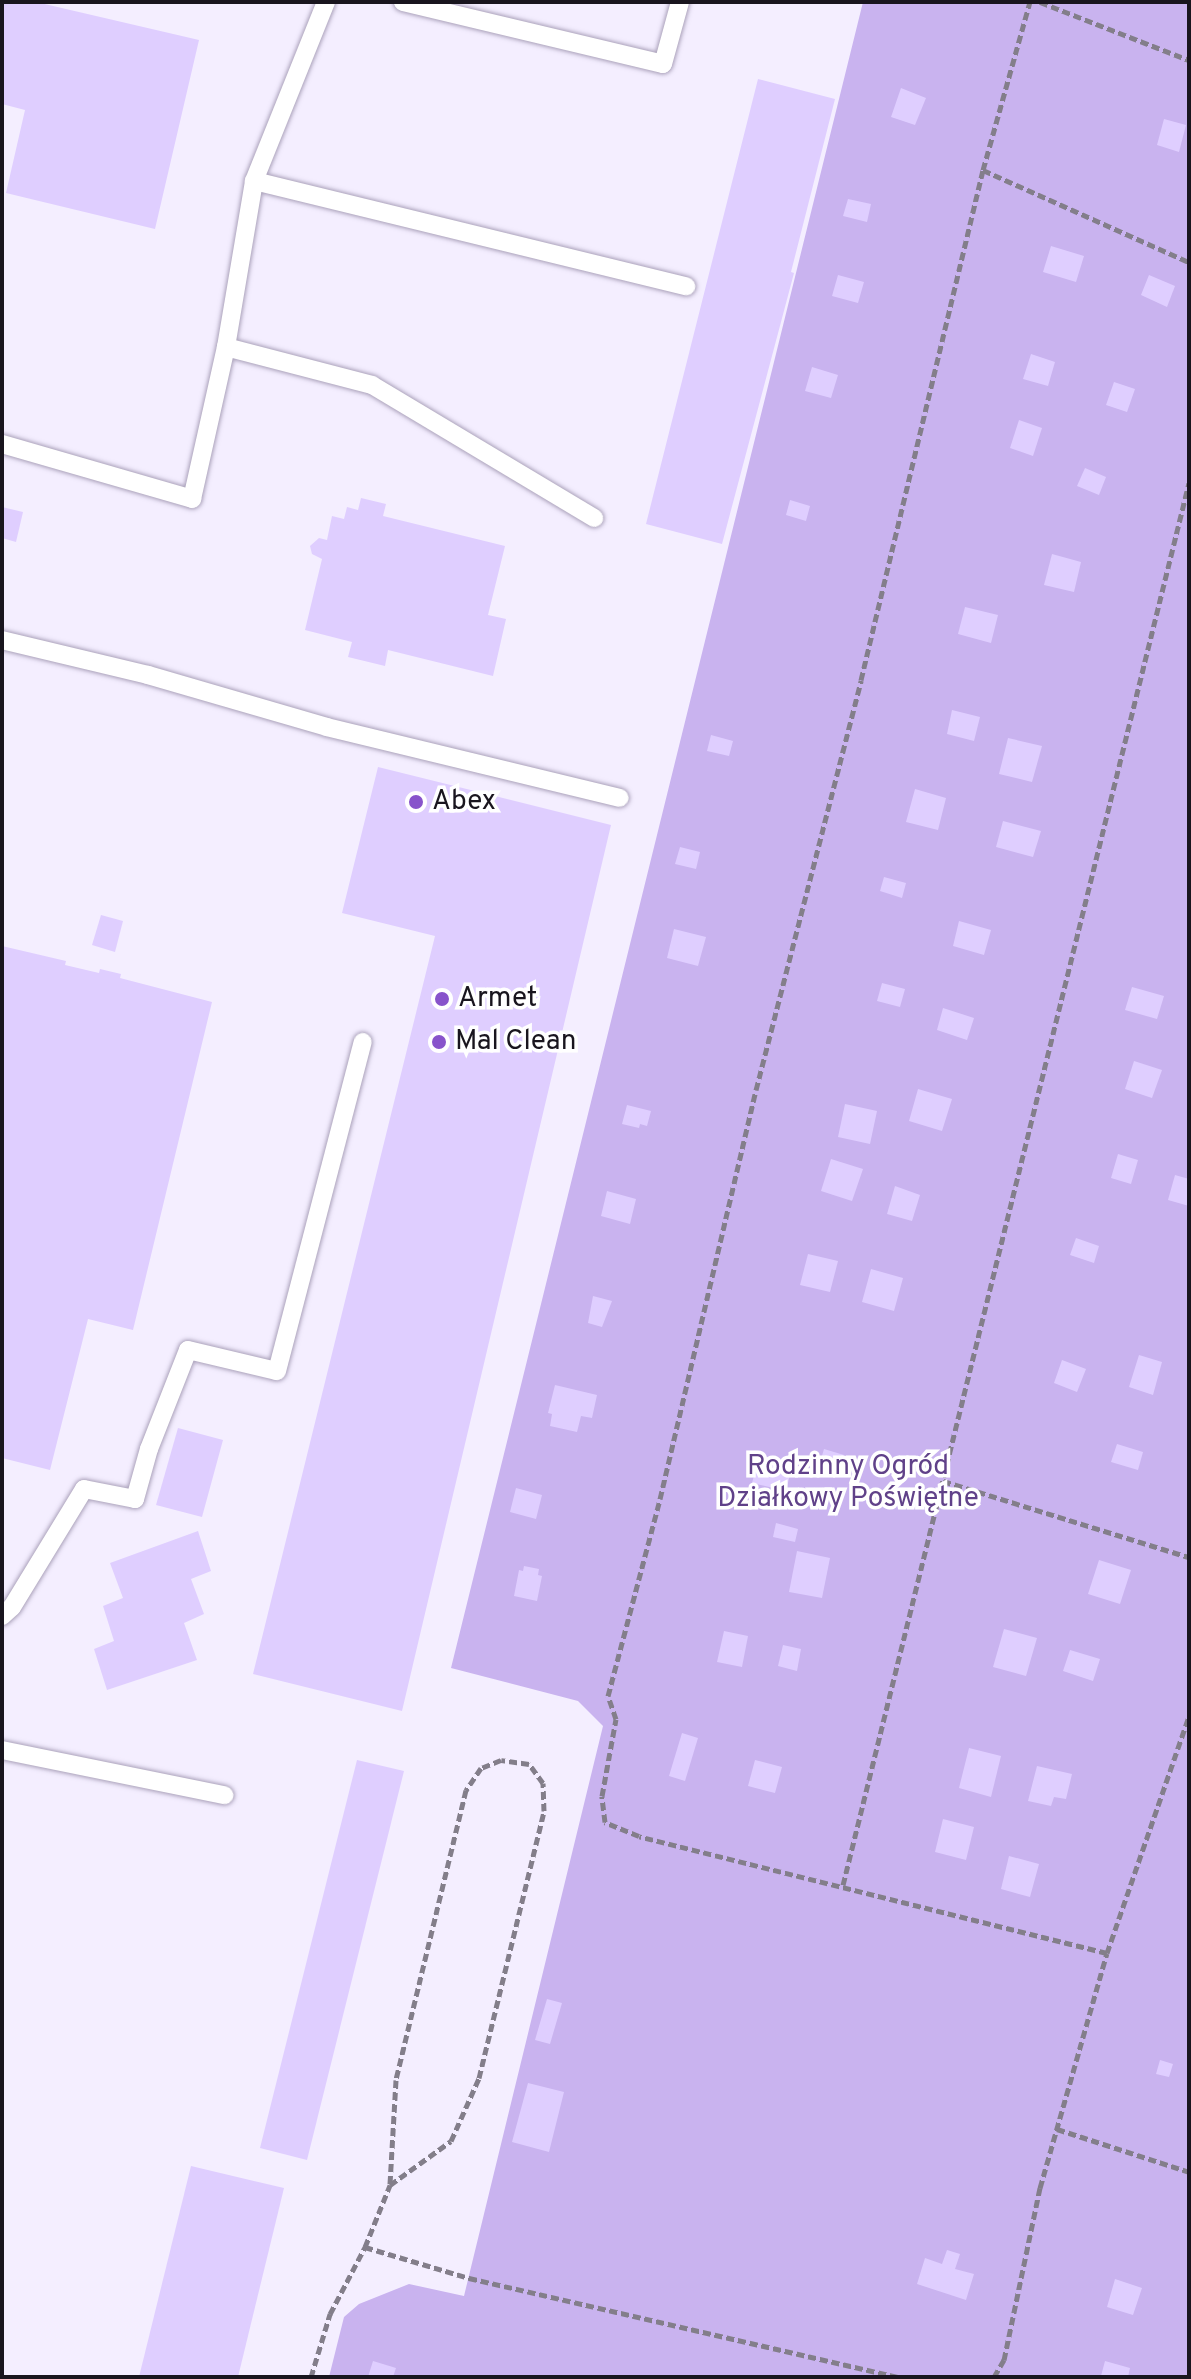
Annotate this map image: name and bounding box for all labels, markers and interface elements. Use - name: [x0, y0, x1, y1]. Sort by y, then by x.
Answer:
- place label: Abex: [432, 785, 496, 819]
- marker: Abex: [407, 793, 425, 811]
- place label: Armet: [458, 982, 537, 1016]
- marker: Armet: [433, 990, 451, 1008]
- place label: Mal Clean: [455, 1025, 577, 1059]
- marker: Mal Clean: [430, 1033, 448, 1051]
- park label: Rodzinny Ogród Działkowy Poświętne: [717, 1450, 979, 1516]

